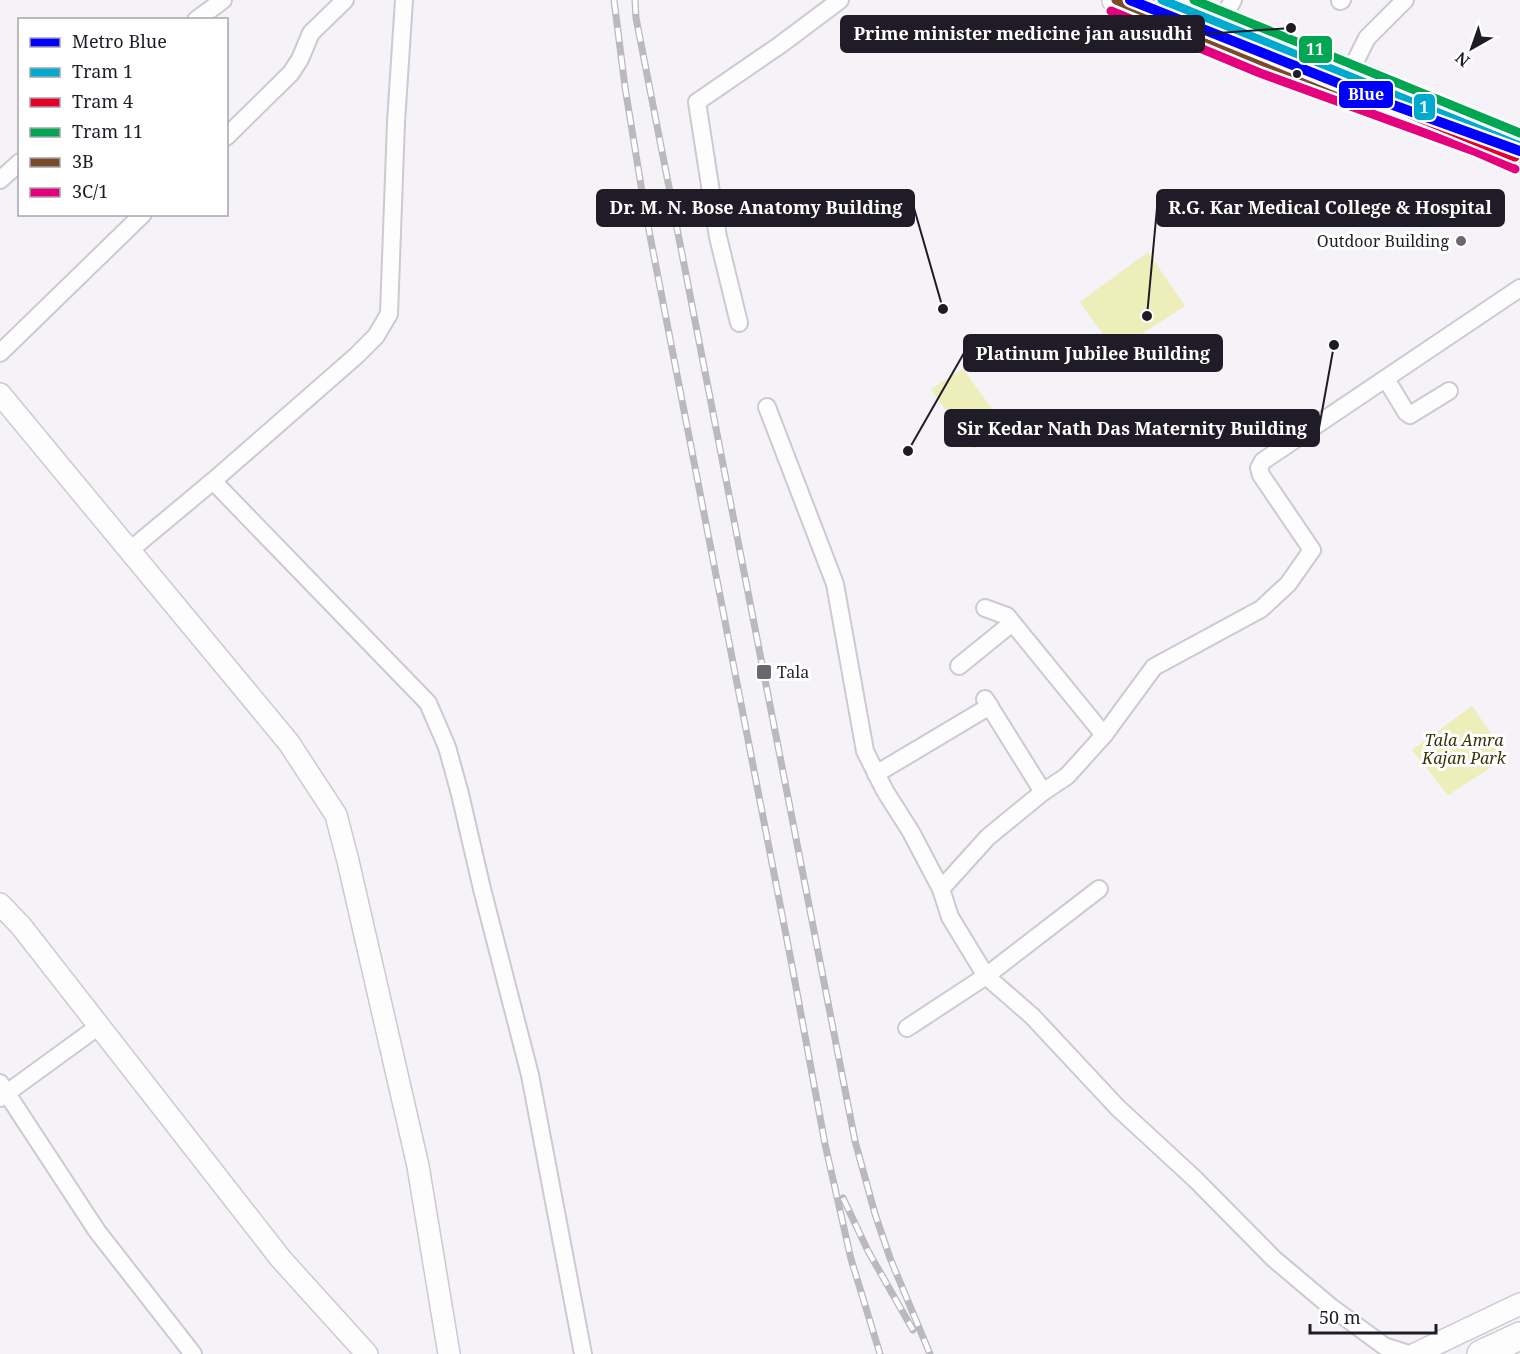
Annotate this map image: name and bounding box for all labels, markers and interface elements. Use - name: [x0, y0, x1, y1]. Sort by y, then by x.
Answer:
- callout: Prime minister medicine jan ausudhi: [841, 16, 1204, 52]
- legend: [18, 18, 228, 216]
- north arrow: [1442, 18, 1502, 78]
- text: Prime minister medicine jan ausudhi: [854, 21, 1193, 45]
- text: Metro Blue: [72, 29, 167, 53]
- line badge: 11: [1298, 35, 1333, 64]
- text: 11: [1306, 38, 1324, 60]
- text: N: [1450, 47, 1474, 72]
- text: Tram 1: [72, 59, 133, 83]
- unlabelled marker: [1291, 68, 1303, 80]
- line badge: Blue: [1338, 80, 1394, 109]
- text: Blue: [1348, 83, 1384, 105]
- text: Tram 4: [72, 89, 133, 113]
- line badge: 1: [1413, 93, 1436, 121]
- text: 1: [1419, 96, 1429, 118]
- text: Tram 11: [72, 119, 143, 143]
- text: 3B: [72, 149, 94, 173]
- text: 3C/1: [72, 179, 108, 203]
- callout: Dr. M. N. Bose Anatomy Building: [597, 190, 914, 226]
- callout: R.G. Kar Medical College & Hospital: [1157, 190, 1504, 226]
- text: Dr. M. N. Bose Anatomy Building: [610, 195, 903, 219]
- text: R.G. Kar Medical College & Hospital: [1168, 195, 1492, 219]
- place label: Outdoor Building: [1317, 230, 1449, 252]
- marker: Outdoor Building: [1454, 234, 1468, 248]
- callout: Platinum Jubilee Building: [964, 335, 1222, 371]
- text: Platinum Jubilee Building: [976, 341, 1211, 365]
- callout: Sir Kedar Nath Das Maternity Building: [945, 410, 1319, 446]
- text: Sir Kedar Nath Das Maternity Building: [957, 416, 1308, 440]
- place label: Tala: [777, 661, 809, 683]
- marker: Tala: [755, 663, 773, 681]
- park label: Tala Amra Kajan Park: [1421, 729, 1507, 769]
- scale bar: [1310, 1297, 1436, 1335]
- text: 50 m: [1319, 1305, 1361, 1329]

